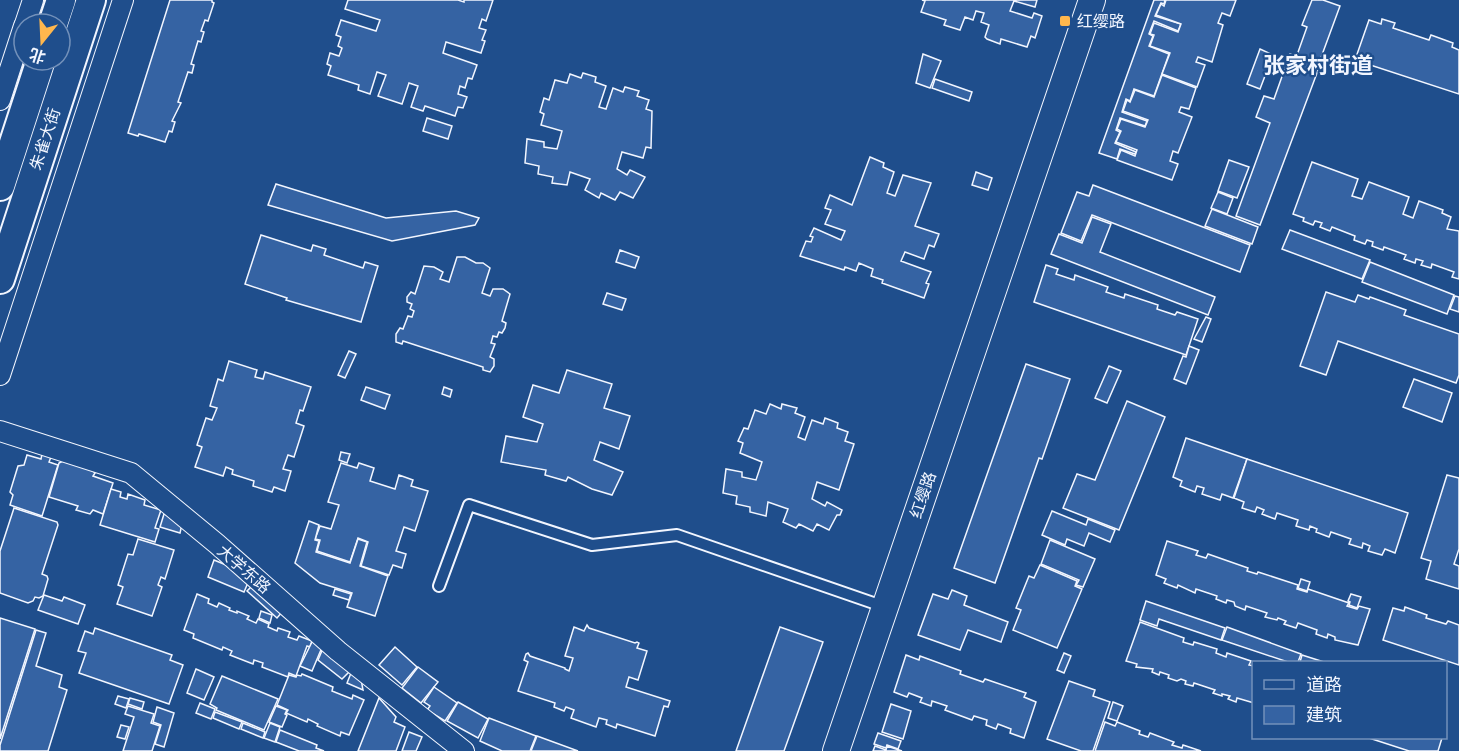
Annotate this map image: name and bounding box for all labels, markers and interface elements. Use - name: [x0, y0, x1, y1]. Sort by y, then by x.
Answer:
- north arrow: [12, 12, 72, 72]
- place label: 红缨路: [1077, 13, 1125, 30]
- marker: 红缨路: [1058, 14, 1072, 28]
- text: 北: [27, 45, 48, 66]
- district label: 张家村街道: [1263, 53, 1373, 78]
- street label: 朱雀大街: [27, 106, 63, 172]
- street label: 红缨路: [907, 470, 939, 520]
- street label: 大学东路: [214, 542, 274, 596]
- legend: [1252, 661, 1447, 739]
- text: 道路: [1306, 675, 1342, 695]
- text: 建筑: [1306, 705, 1342, 725]

